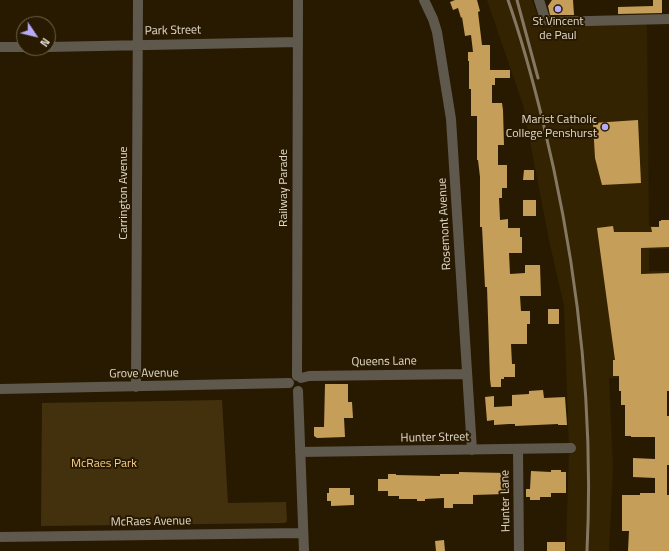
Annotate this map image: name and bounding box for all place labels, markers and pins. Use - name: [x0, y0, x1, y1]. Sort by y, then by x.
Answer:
- marker: St Vincent de Paul: [553, 4, 563, 14]
- place label: St Vincent de Paul: [532, 15, 584, 43]
- place label: Marist Catholic College Penshurst: [506, 113, 597, 141]
- marker: Marist Catholic College Penshurst: [600, 122, 610, 132]

